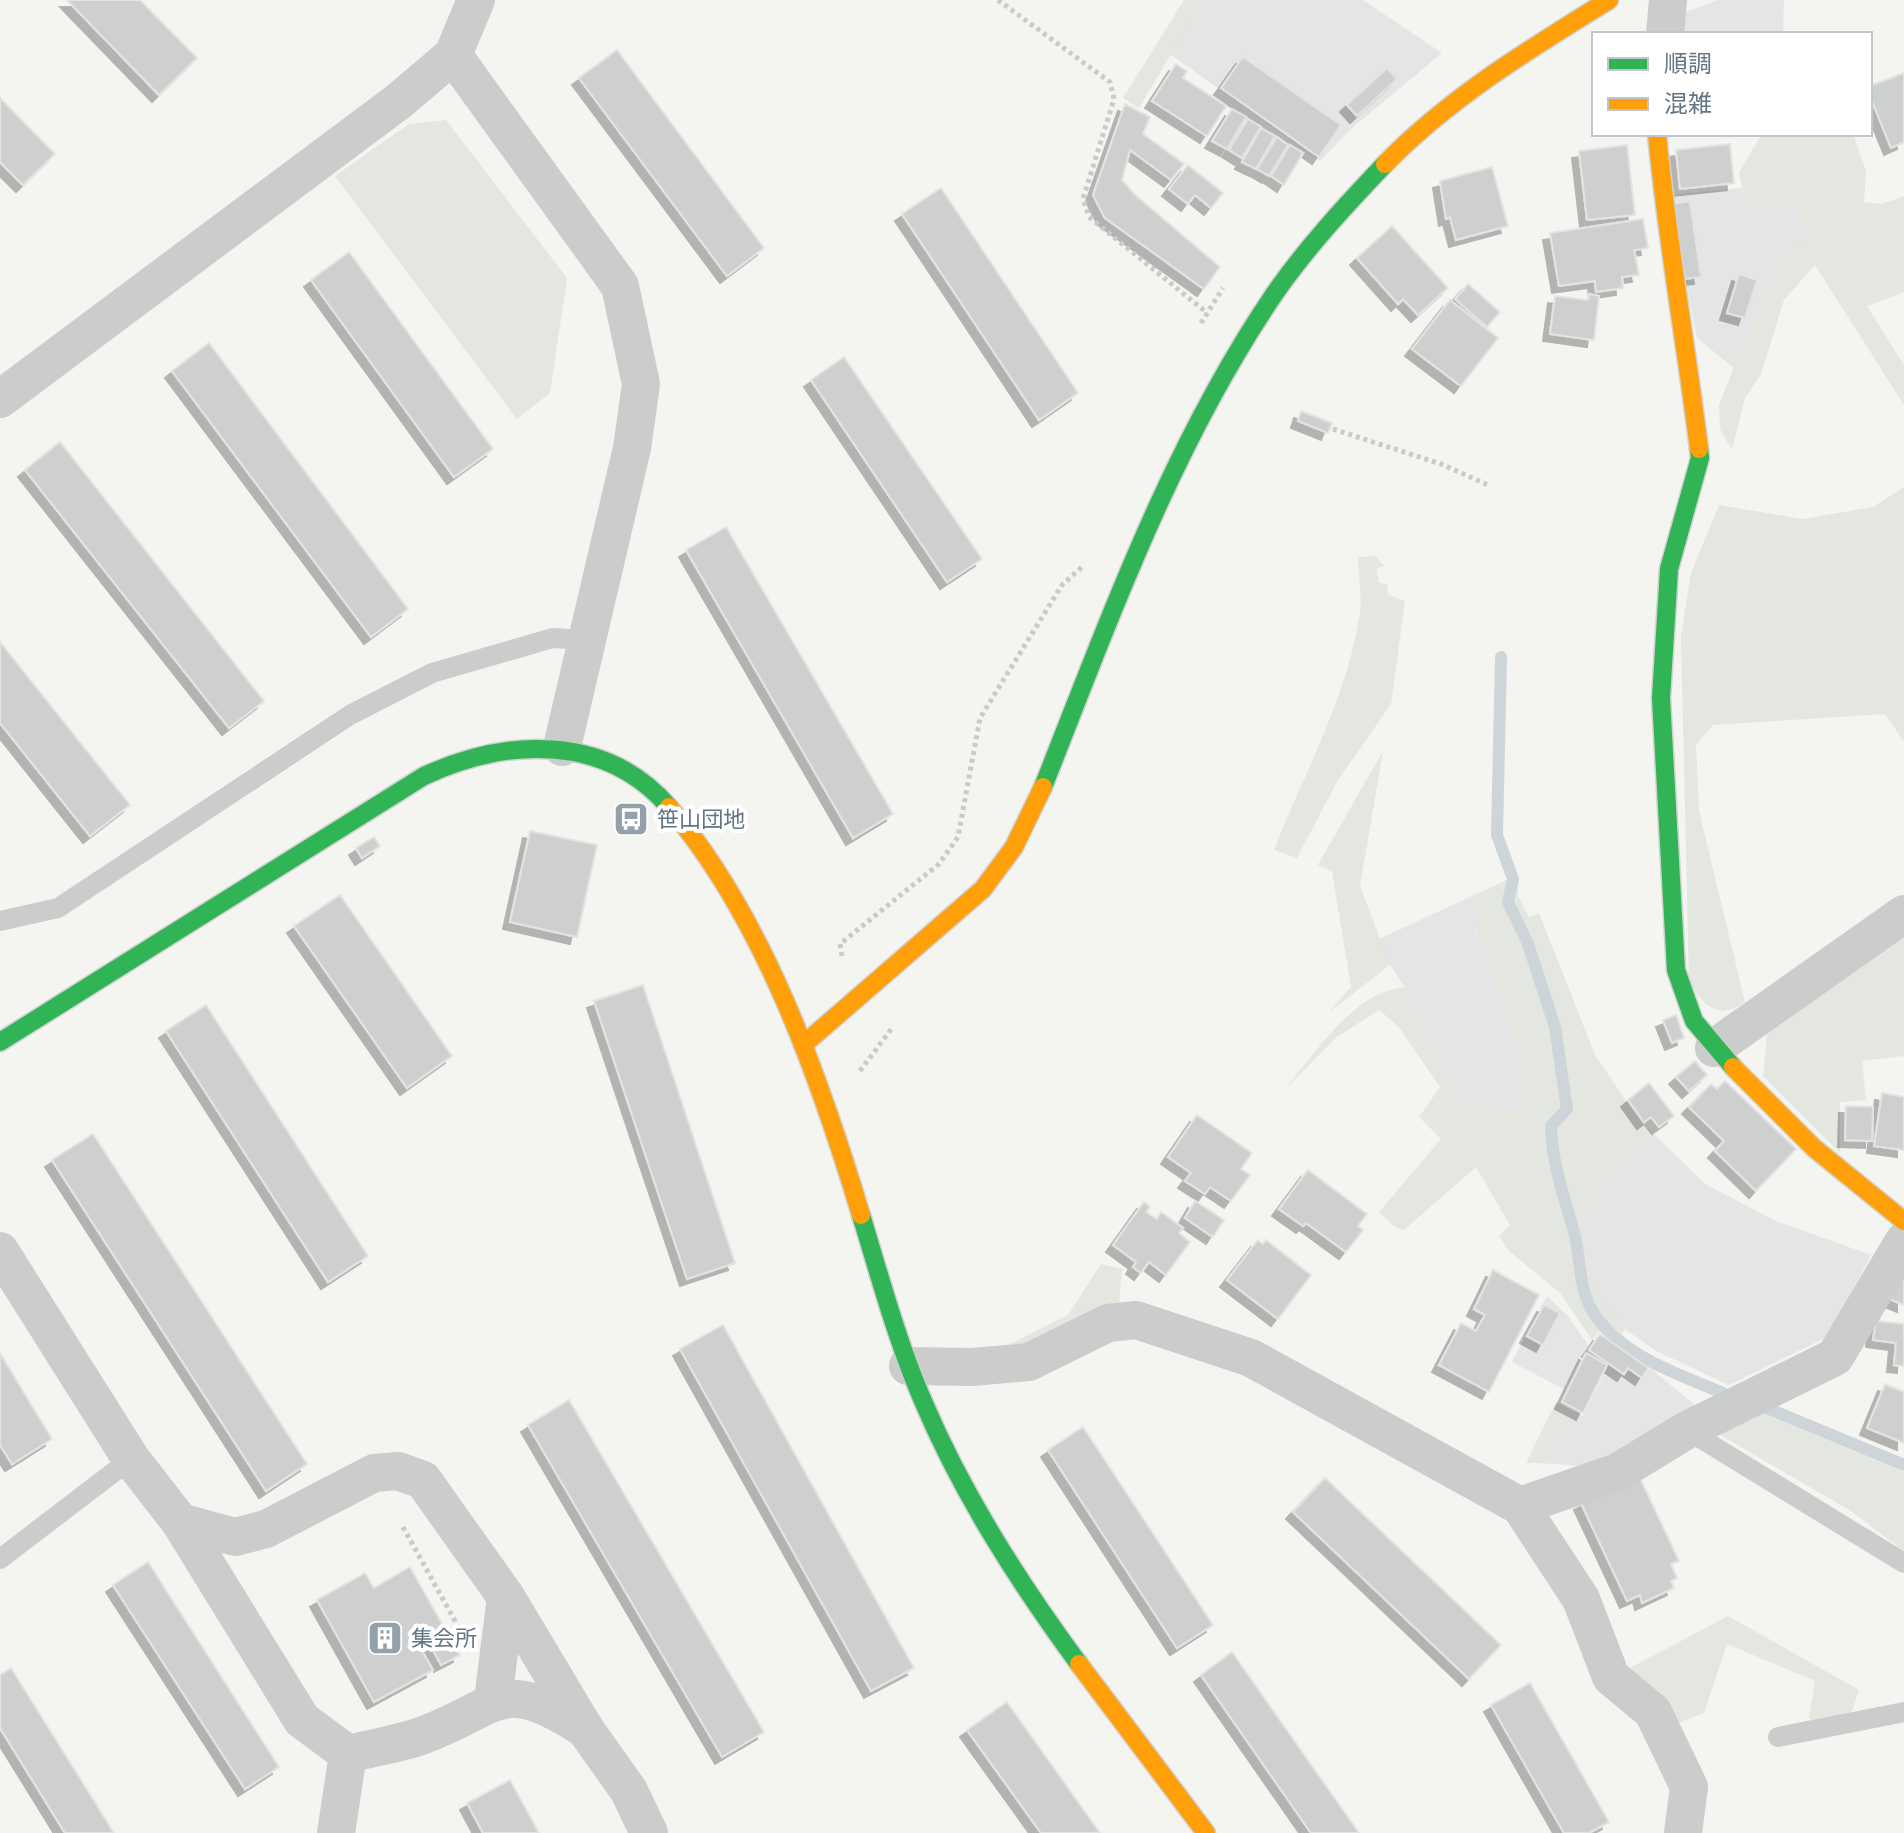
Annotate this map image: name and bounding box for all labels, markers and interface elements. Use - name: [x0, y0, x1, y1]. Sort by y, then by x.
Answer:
- legend: [1592, 32, 1872, 136]
- text: 順調: [1664, 49, 1712, 79]
- text: 混雑: [1664, 89, 1712, 119]
- bus stop icon: 笹山団地: [612, 800, 650, 838]
- place label: 笹山団地: [657, 806, 745, 833]
- building icon: 集会所: [366, 1619, 404, 1657]
- place label: 集会所: [411, 1625, 477, 1652]

